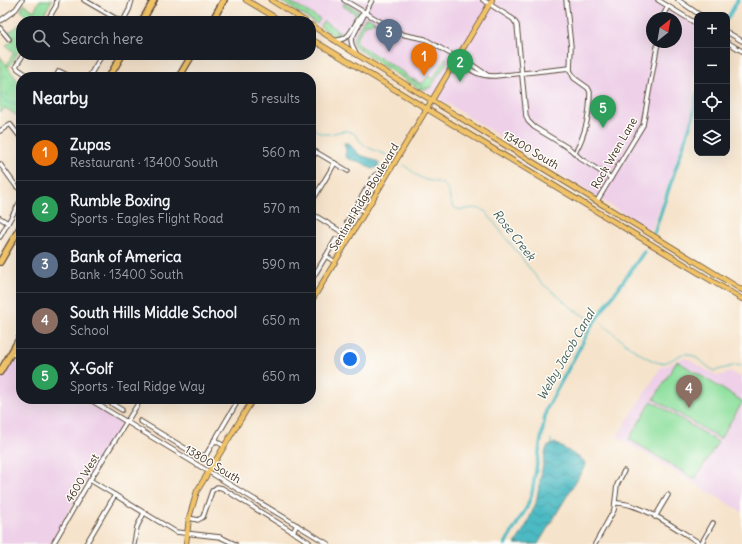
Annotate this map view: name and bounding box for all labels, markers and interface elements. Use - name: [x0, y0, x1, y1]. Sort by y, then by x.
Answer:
- north arrow: [646, 12, 682, 48]
- map controls: [694, 12, 730, 156]
- button: +: [694, 12, 730, 48]
- search box: [16, 16, 316, 60]
- pin: 3: [376, 19, 402, 52]
- icon: search: [30, 27, 52, 49]
- text: Search here: [62, 29, 143, 48]
- pin: 1: [411, 43, 437, 76]
- button: −: [694, 48, 730, 84]
- pin: 2: [447, 49, 473, 82]
- button: locate: [694, 84, 730, 120]
- text: Nearby: [32, 87, 88, 109]
- text: 5 results: [251, 90, 300, 107]
- pin: 5: [590, 95, 616, 128]
- street label: Rock Wren Lane: [588, 115, 640, 191]
- button: layers: [694, 120, 730, 156]
- street label: 13400 South: [500, 128, 562, 172]
- text: Zupas: [70, 135, 111, 154]
- street label: Sentinel Ridge Boulevard: [326, 140, 402, 253]
- text: 1: [42, 144, 48, 161]
- text: 560 m: [262, 144, 300, 161]
- text: Restaurant · 13400 South: [70, 154, 218, 171]
- text: Rumble Boxing: [70, 191, 171, 210]
- text: 2: [41, 200, 49, 217]
- text: 570 m: [263, 200, 300, 217]
- water label: Rose Creek: [490, 206, 539, 264]
- text: Sports · Eagles Flight Road: [70, 210, 223, 227]
- text: Bank of America: [70, 247, 182, 266]
- text: 3: [41, 256, 49, 273]
- text: 590 m: [262, 256, 300, 273]
- text: Bank · 13400 South: [70, 266, 183, 283]
- text: South Hills Middle School: [70, 303, 237, 322]
- water label: Welby Jacob Canal: [534, 305, 599, 403]
- text: 4: [41, 312, 49, 329]
- text: 650 m: [262, 312, 300, 329]
- text: School: [70, 322, 109, 339]
- your location: [340, 349, 360, 369]
- text: X-Golf: [70, 359, 113, 378]
- text: 5: [41, 368, 49, 385]
- text: 650 m: [262, 368, 300, 385]
- pin: 4: [676, 375, 702, 408]
- text: Sports · Teal Ridge Way: [70, 378, 205, 395]
- street label: 13800 South: [182, 442, 244, 486]
- street label: 4600 West: [62, 451, 102, 505]

